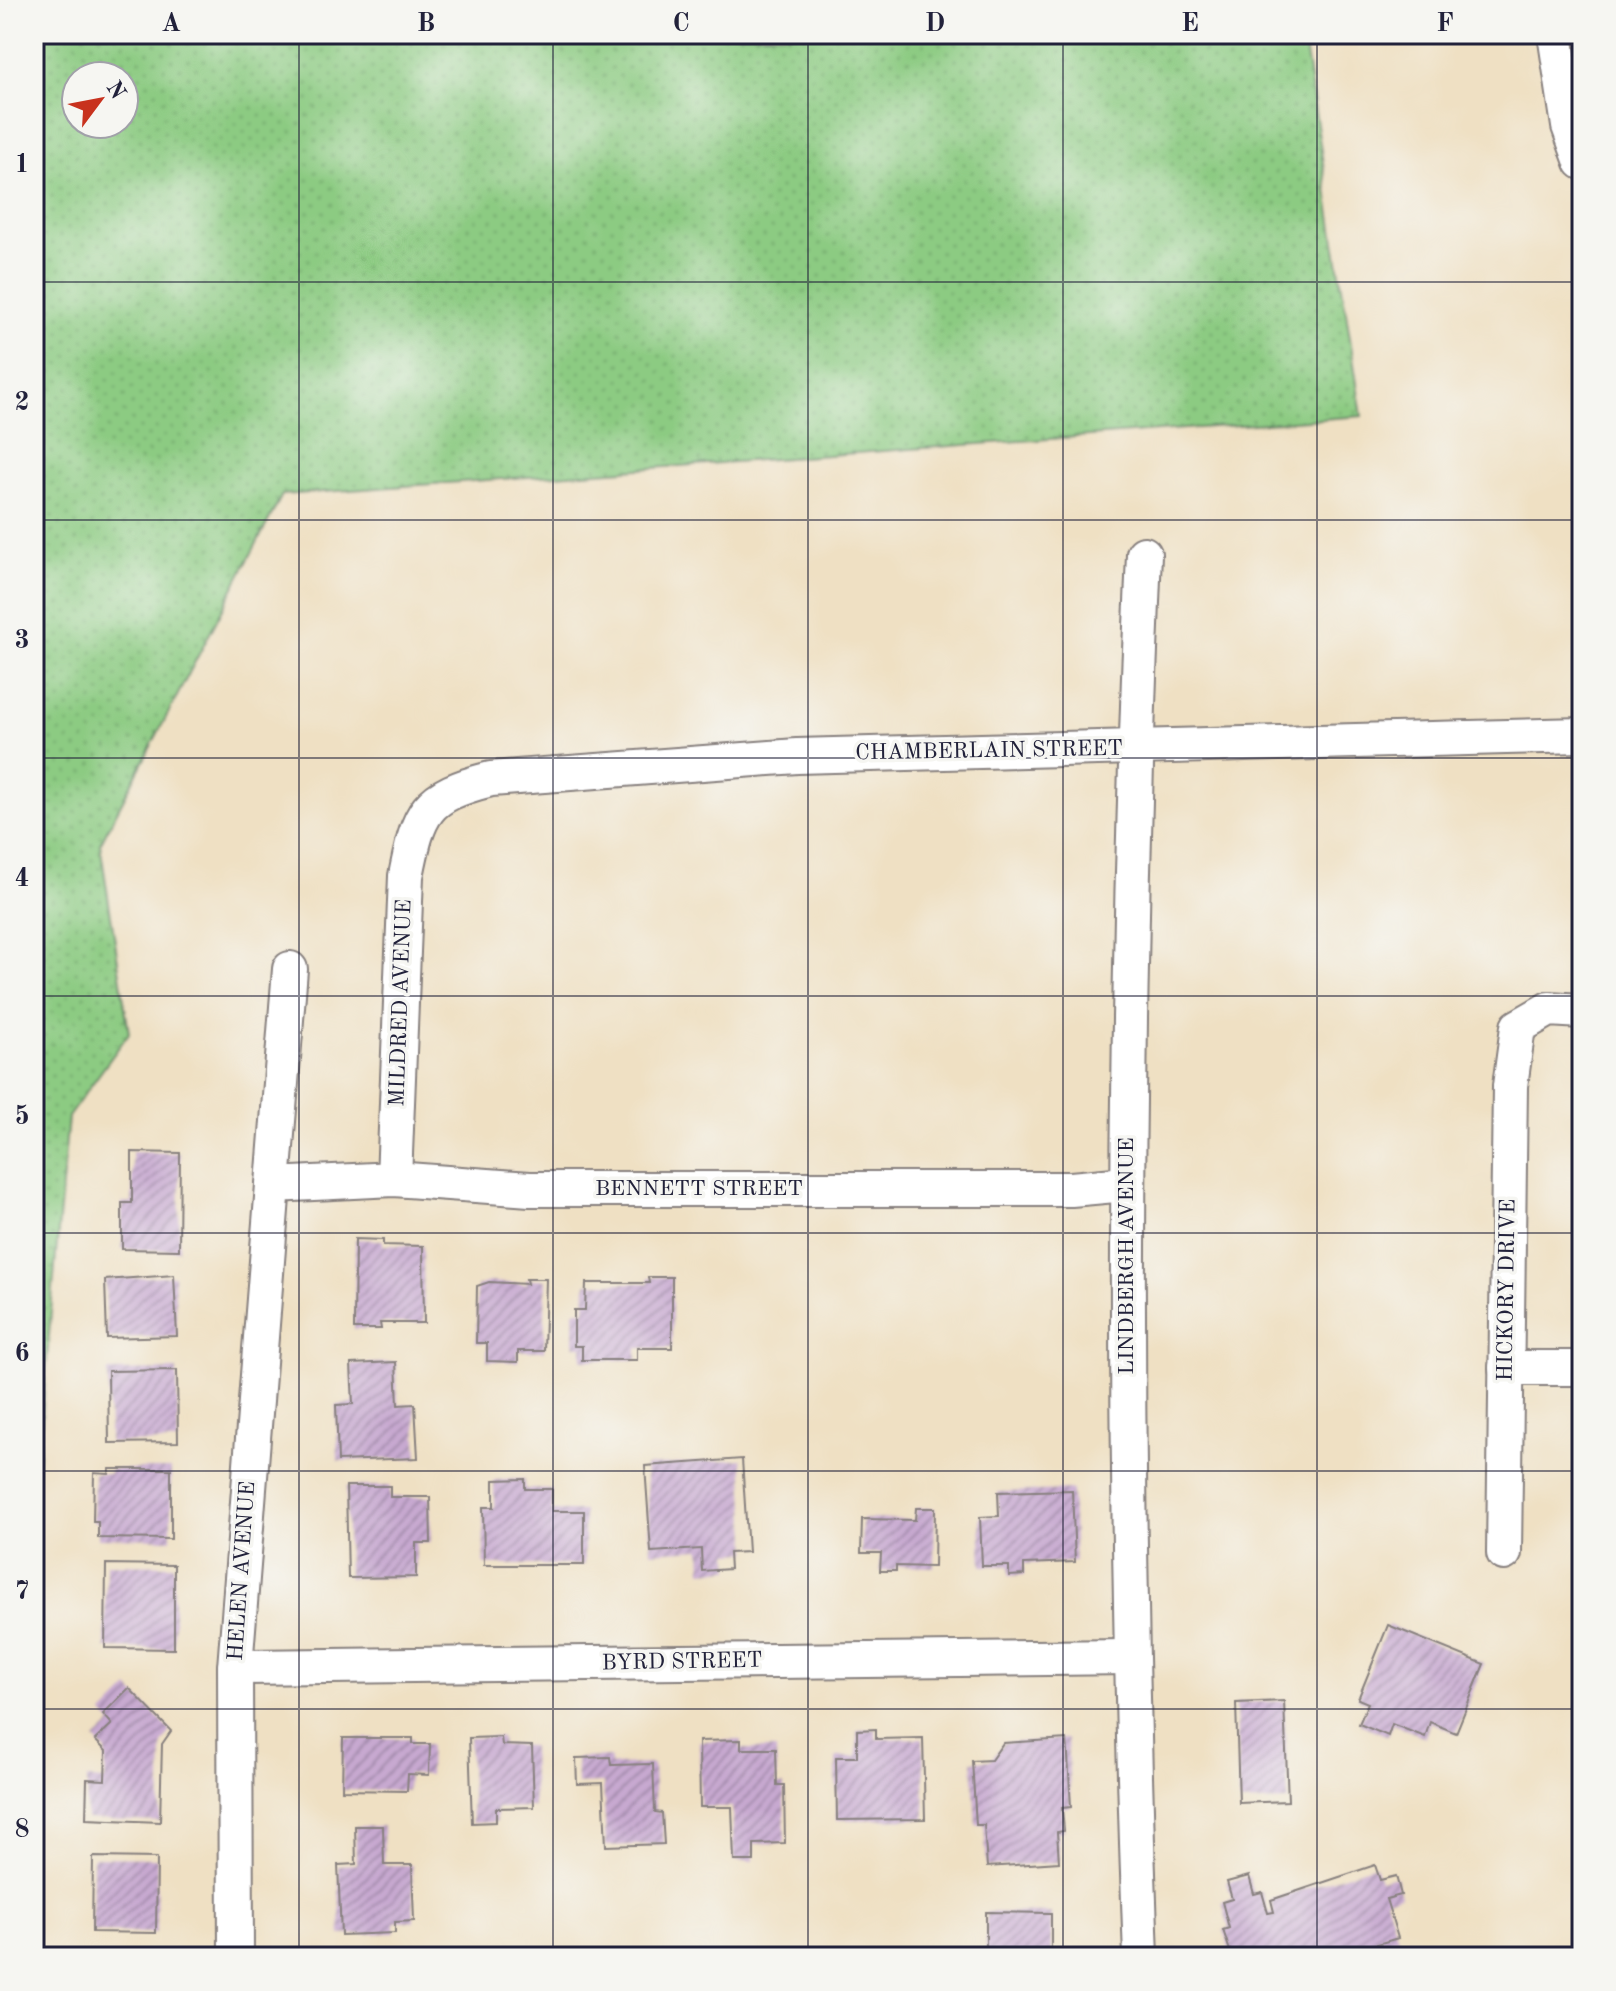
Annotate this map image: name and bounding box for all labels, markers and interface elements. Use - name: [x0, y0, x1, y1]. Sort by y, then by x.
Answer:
- text: A: [161, 11, 181, 37]
- text: B: [417, 11, 435, 37]
- text: C: [672, 11, 690, 37]
- text: D: [925, 11, 945, 37]
- text: E: [1181, 11, 1199, 37]
- text: F: [1436, 11, 1454, 37]
- north arrow: [60, 60, 140, 140]
- text: N: [101, 78, 129, 104]
- text: 1: [14, 152, 30, 178]
- text: 2: [14, 390, 30, 416]
- text: 3: [14, 628, 30, 654]
- street label: CHAMBERLAIN STREET: [855, 738, 1123, 764]
- text: 4: [14, 866, 30, 892]
- street label: MILDRED AVENUE: [386, 899, 416, 1107]
- text: 5: [14, 1104, 30, 1130]
- street label: LINDBERGH AVENUE: [1116, 1137, 1138, 1375]
- street label: BENNETT STREET: [595, 1178, 803, 1200]
- street label: HICKORY DRIVE: [1494, 1199, 1520, 1381]
- text: 6: [14, 1341, 30, 1367]
- street label: HELEN AVENUE: [225, 1480, 259, 1662]
- text: 7: [14, 1579, 30, 1605]
- street label: BYRD STREET: [602, 1650, 762, 1674]
- text: 8: [14, 1817, 30, 1843]

